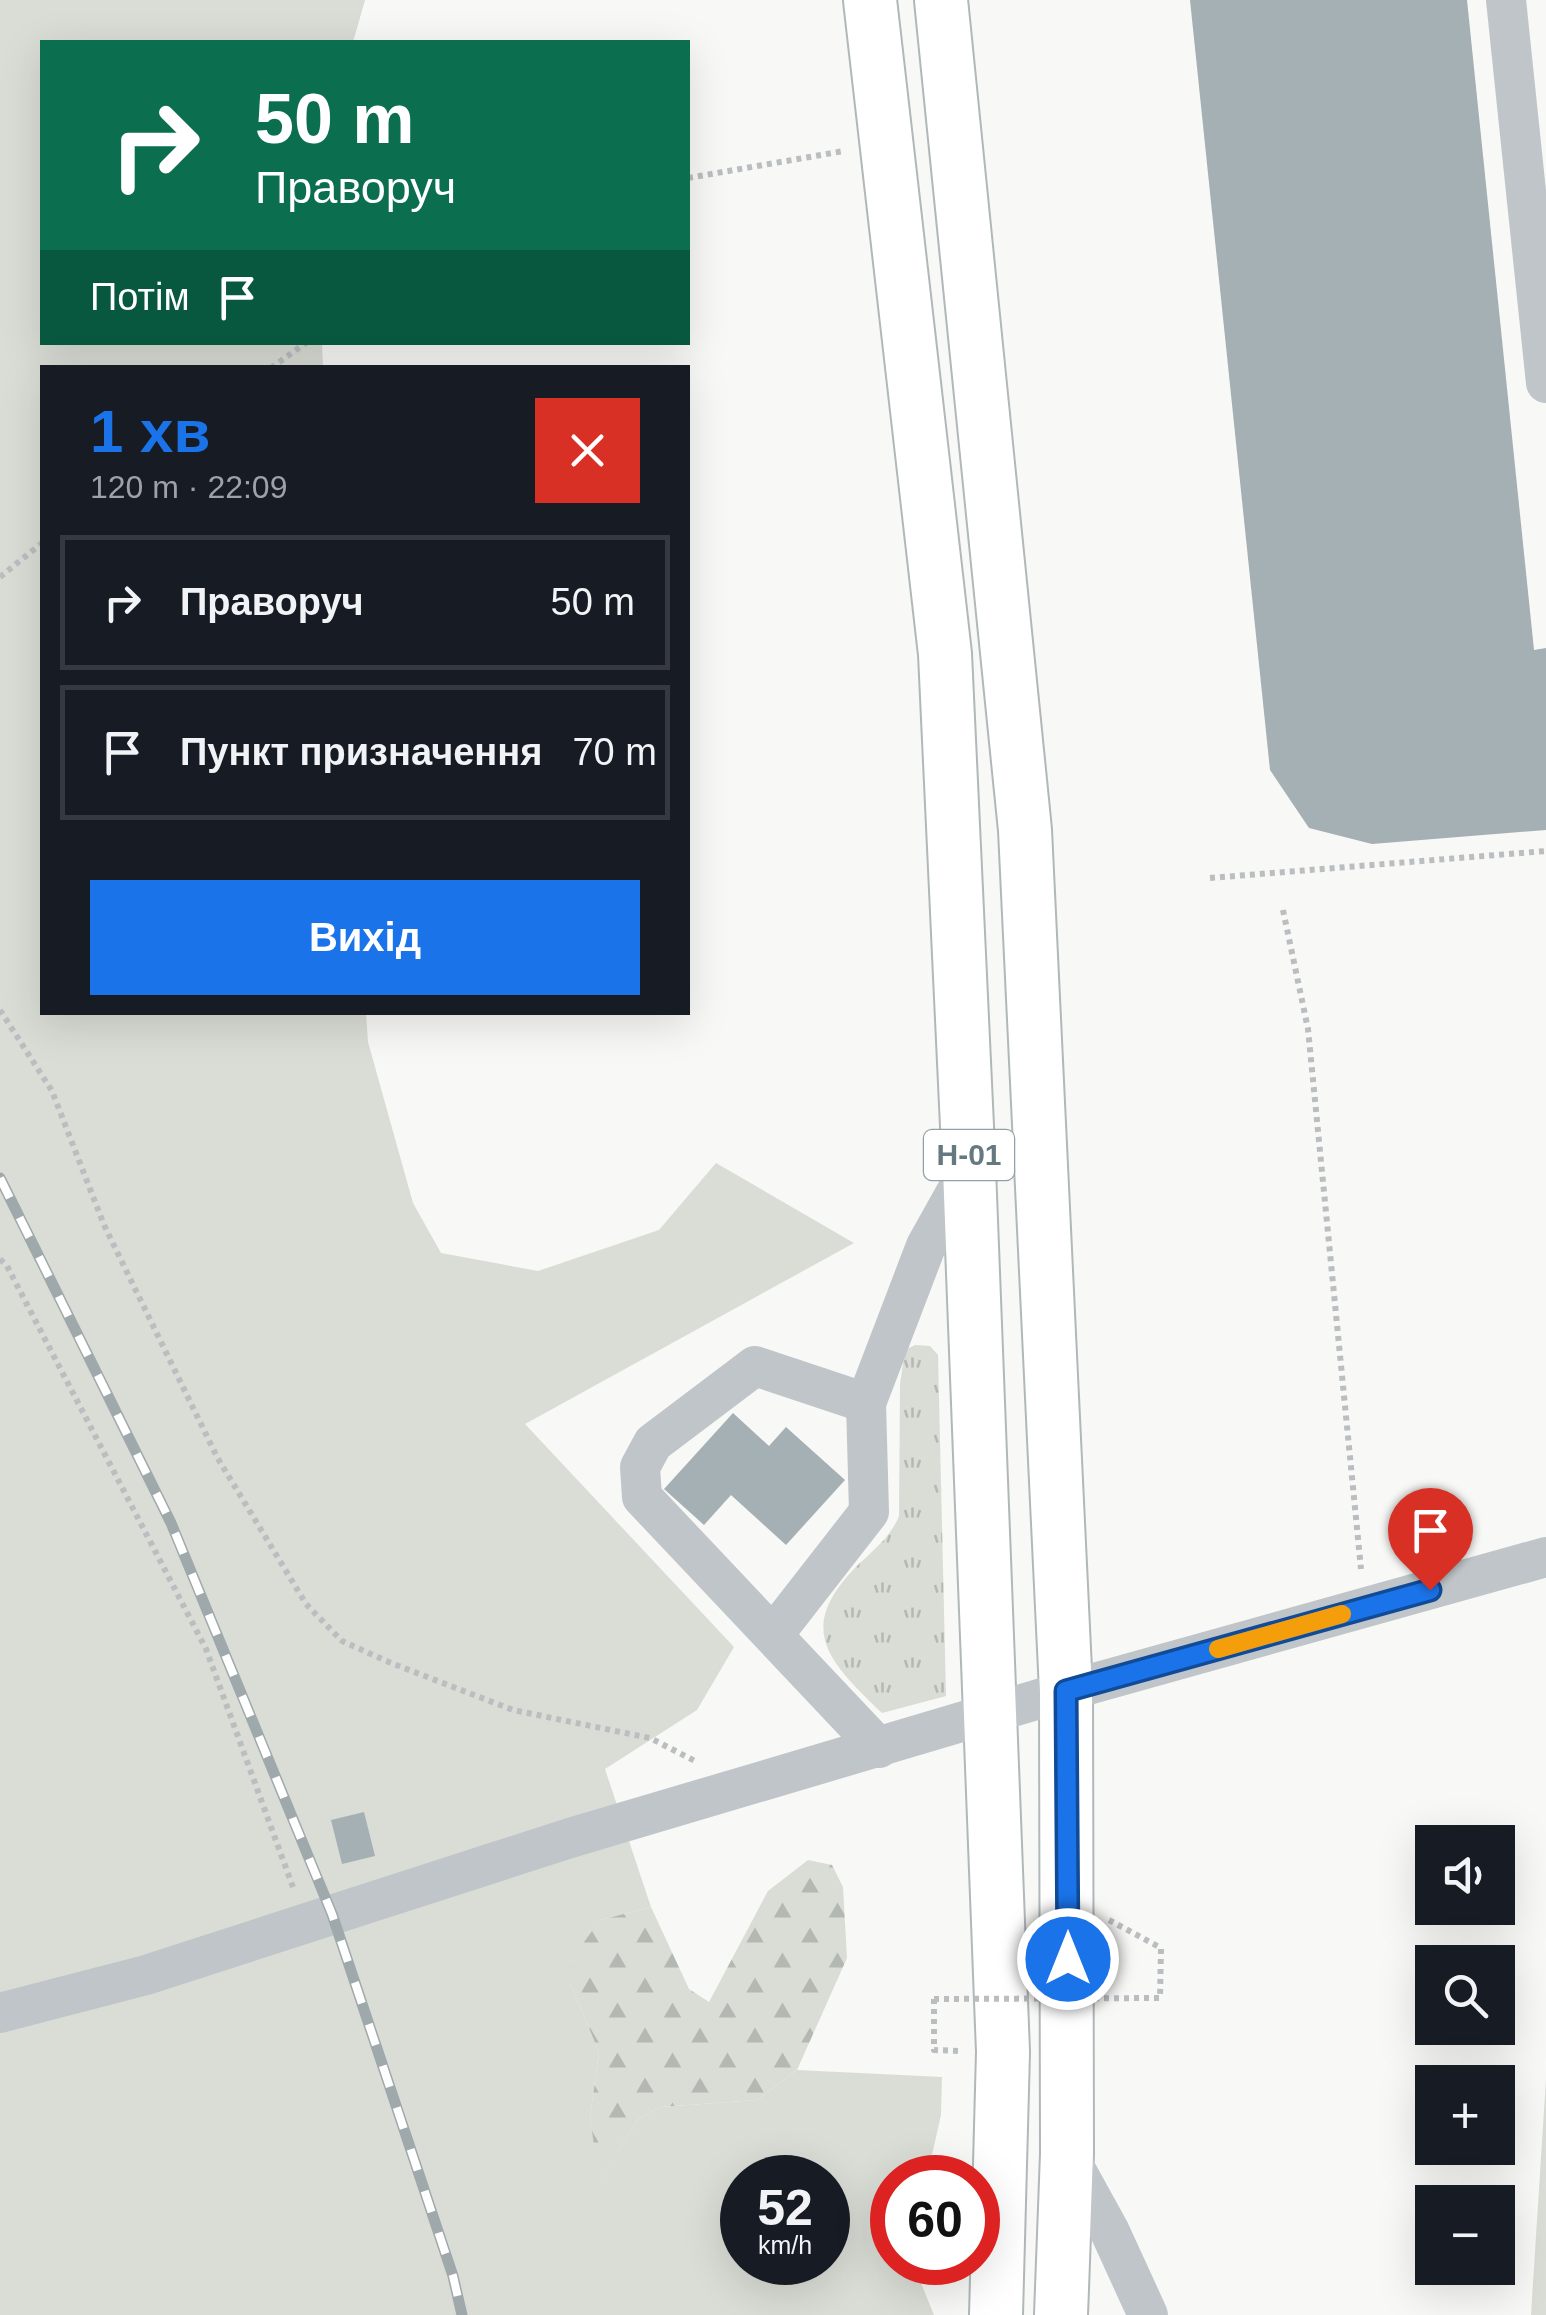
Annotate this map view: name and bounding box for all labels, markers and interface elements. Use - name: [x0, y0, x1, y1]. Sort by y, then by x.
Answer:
- icon: right: [90, 80, 220, 210]
- text: 50 m: [255, 80, 415, 158]
- text: Праворуч: [255, 162, 456, 213]
- icon: arrive: [210, 270, 265, 325]
- text: Потім: [90, 276, 190, 318]
- text: 1 хв: [90, 398, 210, 465]
- button: close: [535, 398, 640, 503]
- text: 120 m · 22:09: [90, 469, 287, 505]
- icon: right: [95, 575, 150, 630]
- text: Праворуч: [180, 581, 364, 623]
- text: 50 m: [551, 581, 635, 623]
- icon: arrive: [95, 725, 150, 780]
- text: Пункт призначення: [180, 731, 542, 773]
- text: 70 m: [572, 731, 657, 773]
- button: Вихід: [90, 880, 640, 995]
- road number: Н-01: [924, 1130, 1014, 1180]
- pin: [1388, 1488, 1473, 1591]
- icon: arrive: [1403, 1503, 1458, 1558]
- map controls: [1415, 1825, 1515, 2285]
- button: sound: [1415, 1825, 1515, 1925]
- position arrow: [1016, 1907, 1120, 2011]
- button: search: [1415, 1945, 1515, 2045]
- button: +: [1415, 2065, 1515, 2165]
- speed limit sign: 60: [870, 2155, 1000, 2285]
- text: 52: [757, 2180, 813, 2236]
- button: −: [1415, 2185, 1515, 2285]
- text: km/h: [758, 2231, 812, 2259]

